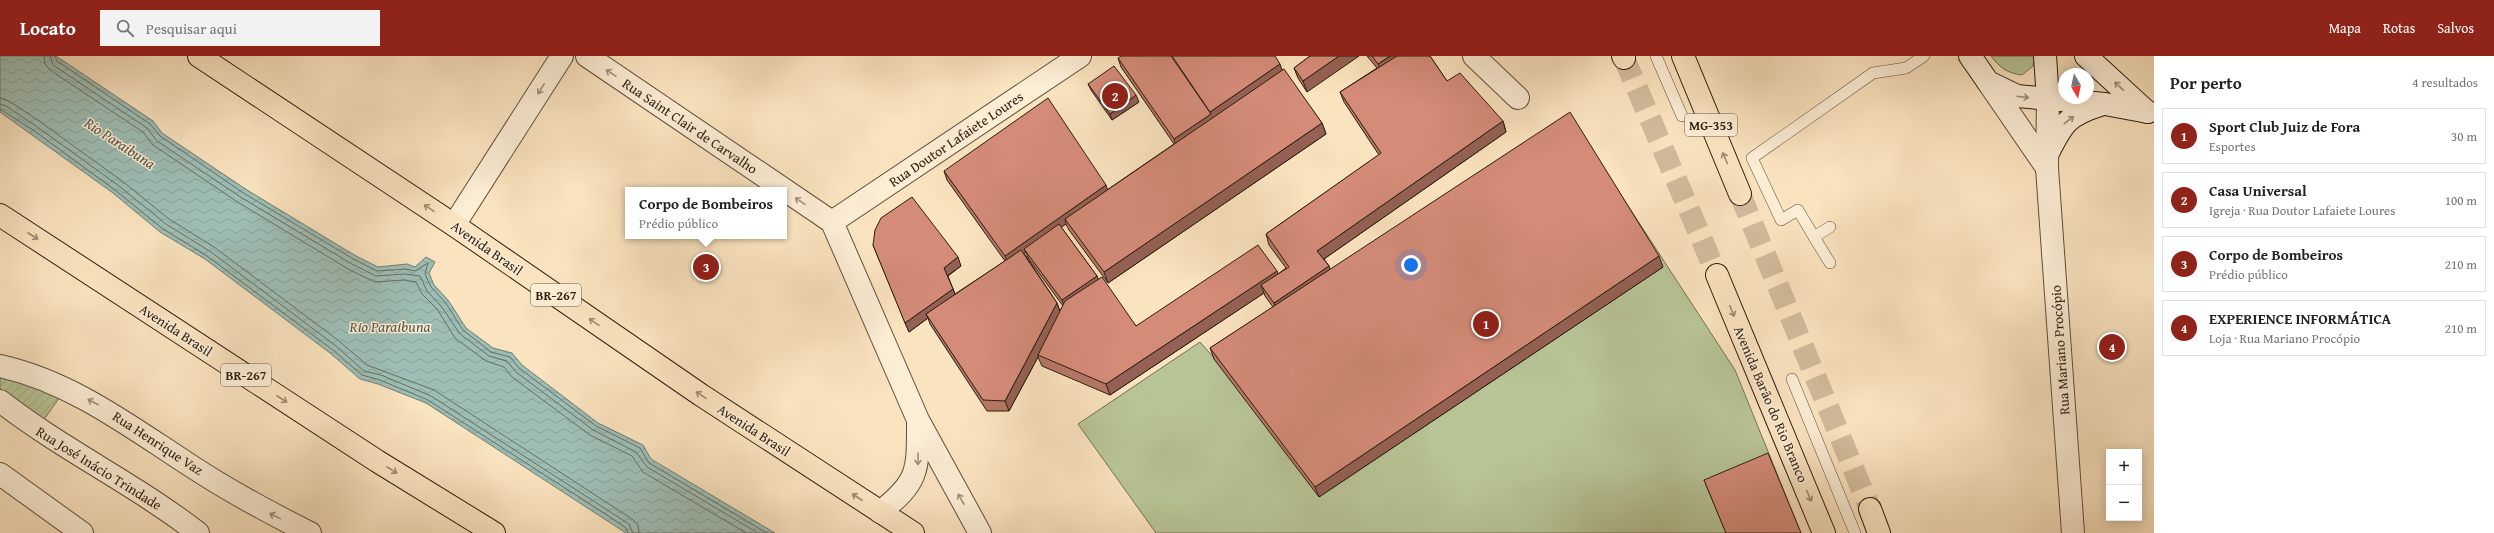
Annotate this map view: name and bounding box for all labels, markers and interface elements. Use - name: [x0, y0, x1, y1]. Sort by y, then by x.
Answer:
- search box: [100, 10, 380, 46]
- text: Locato: [20, 14, 76, 42]
- icon: search: [114, 17, 136, 39]
- text: Pesquisar aqui: [146, 18, 237, 39]
- text: Mapa: [2329, 18, 2361, 38]
- text: Rotas: [2383, 18, 2415, 38]
- text: Salvos: [2437, 18, 2474, 38]
- one-way arrow: [606, 68, 617, 77]
- north arrow: [2058, 68, 2094, 104]
- text: Por perto: [2170, 70, 2242, 95]
- street label: Rua Saint Clair de Carvalho: [619, 73, 761, 179]
- text: 4 resultados: [2412, 73, 2478, 92]
- pin: 2: [1102, 81, 1128, 111]
- one-way arrow: [2114, 81, 2124, 91]
- one-way arrow: [536, 83, 544, 95]
- street label: Rua Doutor Lafaiete Loures: [885, 86, 1027, 192]
- one-way arrow: [2016, 93, 2029, 101]
- water label: Rio Paraibuna: [80, 112, 160, 174]
- road number: MG-353: [1685, 114, 1737, 136]
- one-way arrow: [2063, 116, 2074, 125]
- text: Sport Club Juiz de Fora: [2209, 116, 2360, 137]
- text: 1: [2181, 127, 2187, 146]
- text: 30 m: [2451, 127, 2477, 146]
- text: Esportes: [2209, 137, 2256, 156]
- one-way arrow: [1721, 152, 1728, 164]
- text: Casa Universal: [2209, 180, 2307, 201]
- popup: [625, 187, 787, 239]
- text: 2: [2181, 191, 2187, 210]
- text: 100 m: [2445, 191, 2477, 210]
- text: Corpo de Bombeiros: [639, 193, 773, 214]
- one-way arrow: [794, 196, 806, 204]
- text: Igreja · Rua Doutor Lafaiete Loures: [2209, 201, 2395, 220]
- one-way arrow: [423, 204, 435, 212]
- text: Prédio público: [639, 214, 718, 233]
- street label: Avenida Brasil: [447, 216, 527, 280]
- one-way arrow: [27, 233, 39, 241]
- text: Corpo de Bombeiros: [2209, 244, 2343, 265]
- pin: 3: [693, 252, 719, 282]
- your location: [1401, 255, 1421, 275]
- text: 3: [2181, 255, 2187, 274]
- text: 210 m: [2445, 255, 2477, 274]
- text: Prédio público: [2209, 265, 2288, 284]
- road number: BR-267: [531, 284, 581, 306]
- street label: Rua Mariano Procópio: [2045, 284, 2075, 416]
- street label: Avenida Brasil: [135, 299, 217, 361]
- one-way arrow: [1729, 305, 1736, 317]
- text: EXPERIENCE INFORMÁTICA: [2209, 308, 2391, 329]
- pin: 1: [1473, 309, 1499, 339]
- water label: Rio Paraibuna: [349, 316, 430, 337]
- one-way arrow: [589, 318, 600, 326]
- text: 4: [2181, 319, 2187, 338]
- text: 210 m: [2445, 319, 2477, 338]
- street label: Avenida Barão do Rio Branco: [1729, 323, 1813, 485]
- text: Loja · Rua Mariano Procópio: [2209, 329, 2360, 348]
- pin: 4: [2099, 332, 2125, 362]
- road number: BR-267: [221, 364, 271, 386]
- one-way arrow: [696, 391, 707, 399]
- one-way arrow: [277, 395, 288, 403]
- one-way arrow: [88, 398, 100, 406]
- street label: Avenida Brasil: [713, 399, 795, 461]
- street label: Rua Henrique Vaz: [109, 406, 207, 480]
- street label: Rua José Inácio Trindade: [32, 421, 166, 515]
- map controls: [2106, 449, 2142, 521]
- button: +: [2106, 449, 2142, 485]
- one-way arrow: [914, 452, 922, 465]
- one-way arrow: [386, 465, 397, 474]
- button: −: [2106, 485, 2142, 521]
- one-way arrow: [1805, 490, 1813, 502]
- one-way arrow: [852, 493, 863, 501]
- one-way arrow: [957, 493, 964, 505]
- one-way arrow: [269, 512, 281, 519]

